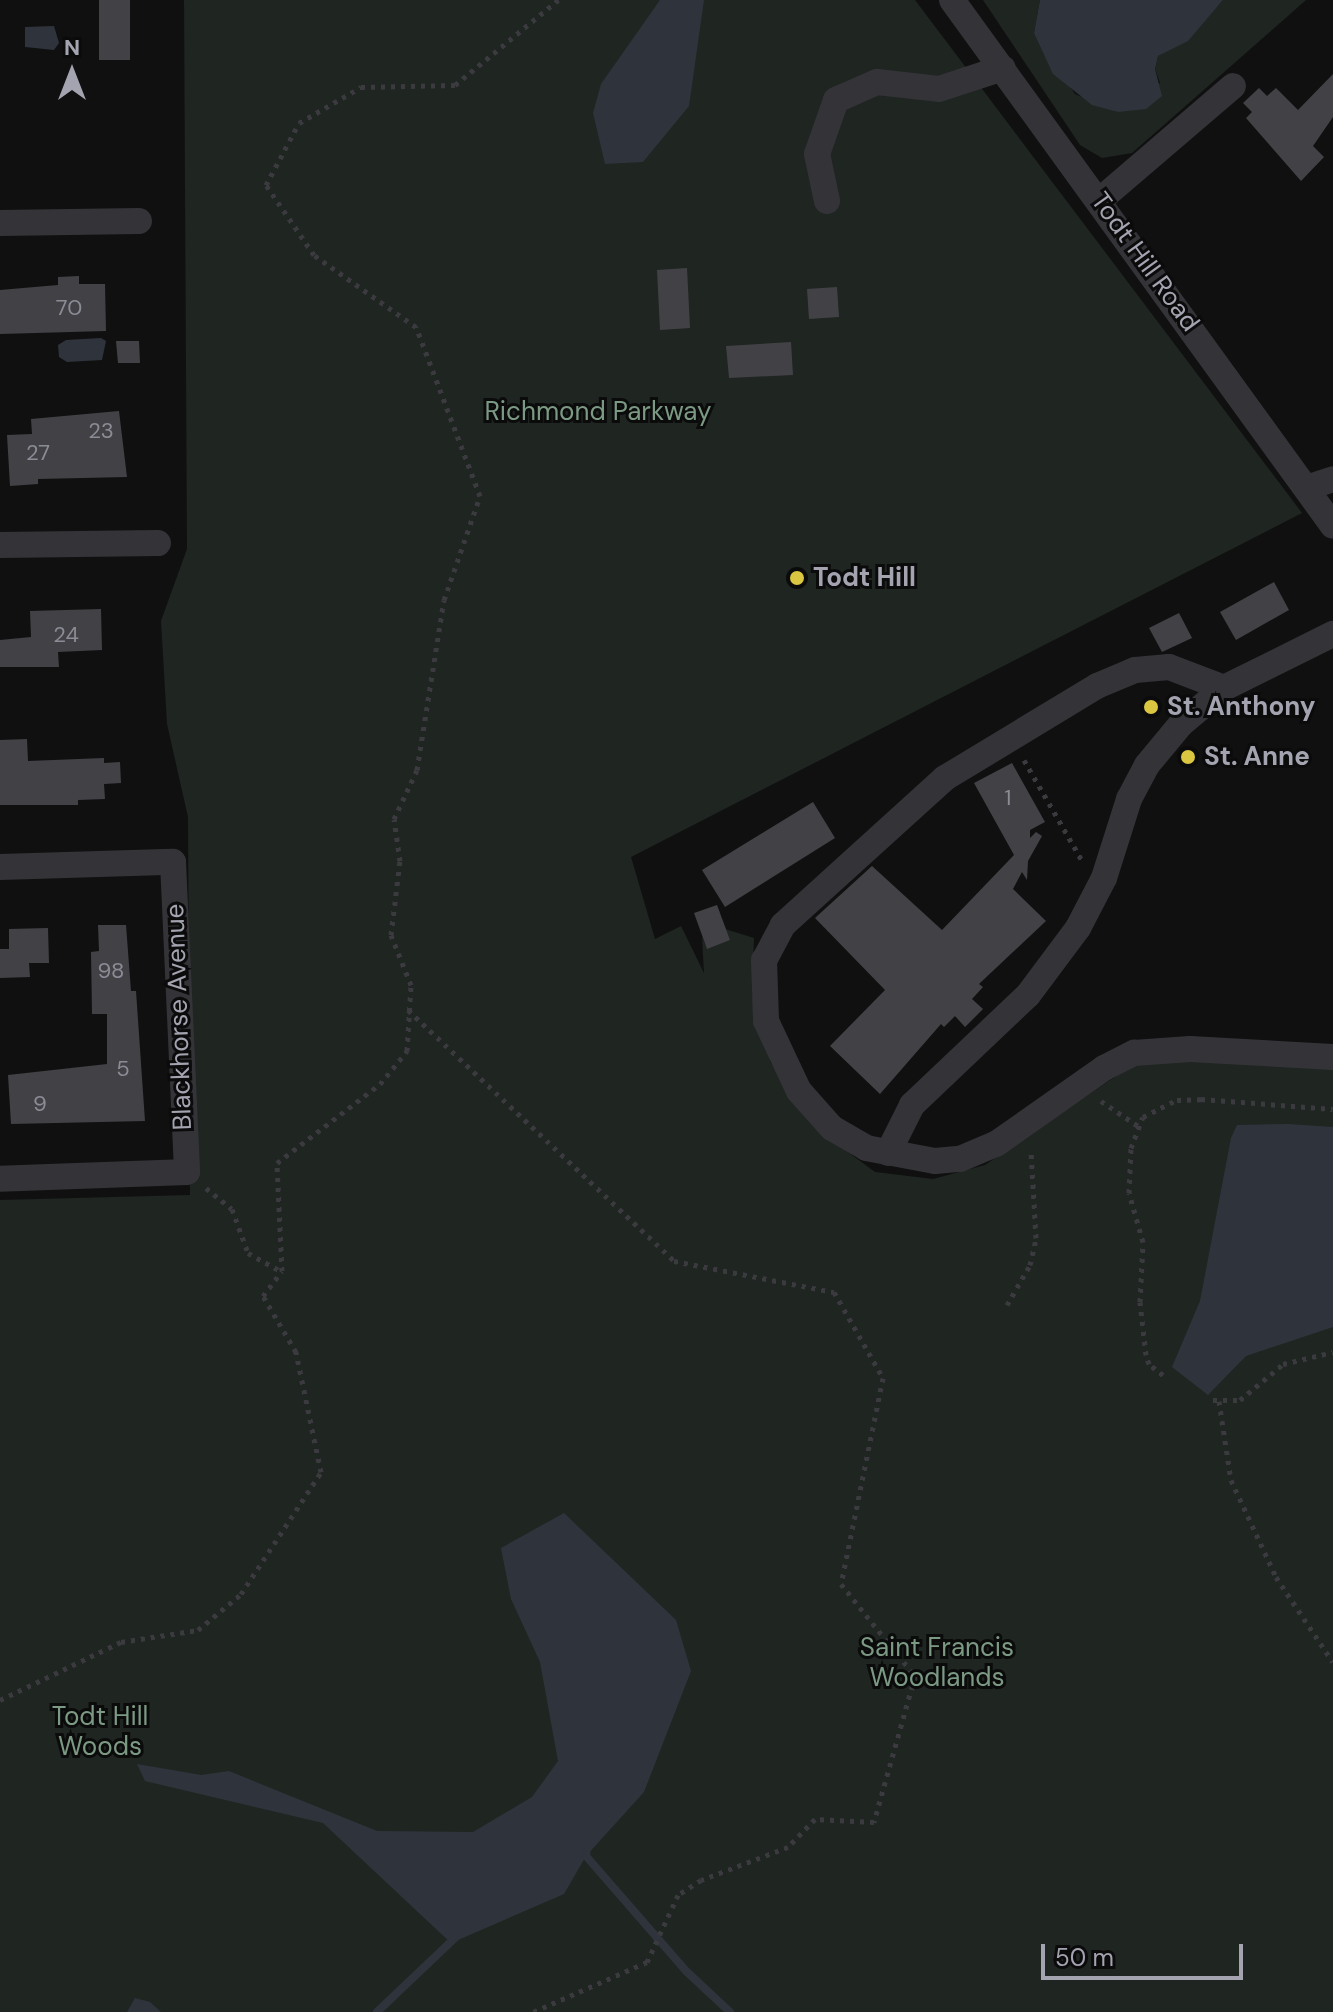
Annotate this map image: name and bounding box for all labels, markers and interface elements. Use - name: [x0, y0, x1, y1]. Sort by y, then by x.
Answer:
- north arrow: [32, 32, 112, 112]
- text: N: [64, 33, 80, 62]
- street label: Todt Hill Road: [1084, 186, 1206, 338]
- house number: 70: [56, 295, 82, 321]
- park label: Richmond Parkway: [484, 396, 712, 428]
- house number: 23: [88, 418, 114, 444]
- house number: 27: [26, 440, 50, 466]
- place label: Todt Hill: [813, 562, 916, 594]
- marker: Todt Hill: [788, 569, 806, 587]
- house number: 24: [53, 622, 79, 648]
- place label: St. Anthony: [1167, 691, 1316, 723]
- marker: St. Anthony: [1142, 698, 1160, 716]
- place label: St. Anne: [1204, 741, 1310, 773]
- marker: St. Anne: [1179, 748, 1197, 766]
- house number: 1: [1005, 785, 1011, 811]
- street label: Blackhorse Avenue: [159, 903, 199, 1131]
- house number: 98: [98, 958, 124, 984]
- house number: 5: [116, 1056, 130, 1082]
- house number: 9: [33, 1091, 47, 1117]
- park label: Saint Francis Woodlands: [860, 1632, 1014, 1694]
- park label: Todt Hill Woods: [52, 1701, 148, 1762]
- scale bar: [1045, 1928, 1247, 1978]
- text: 50 m: [1055, 1942, 1114, 1973]

